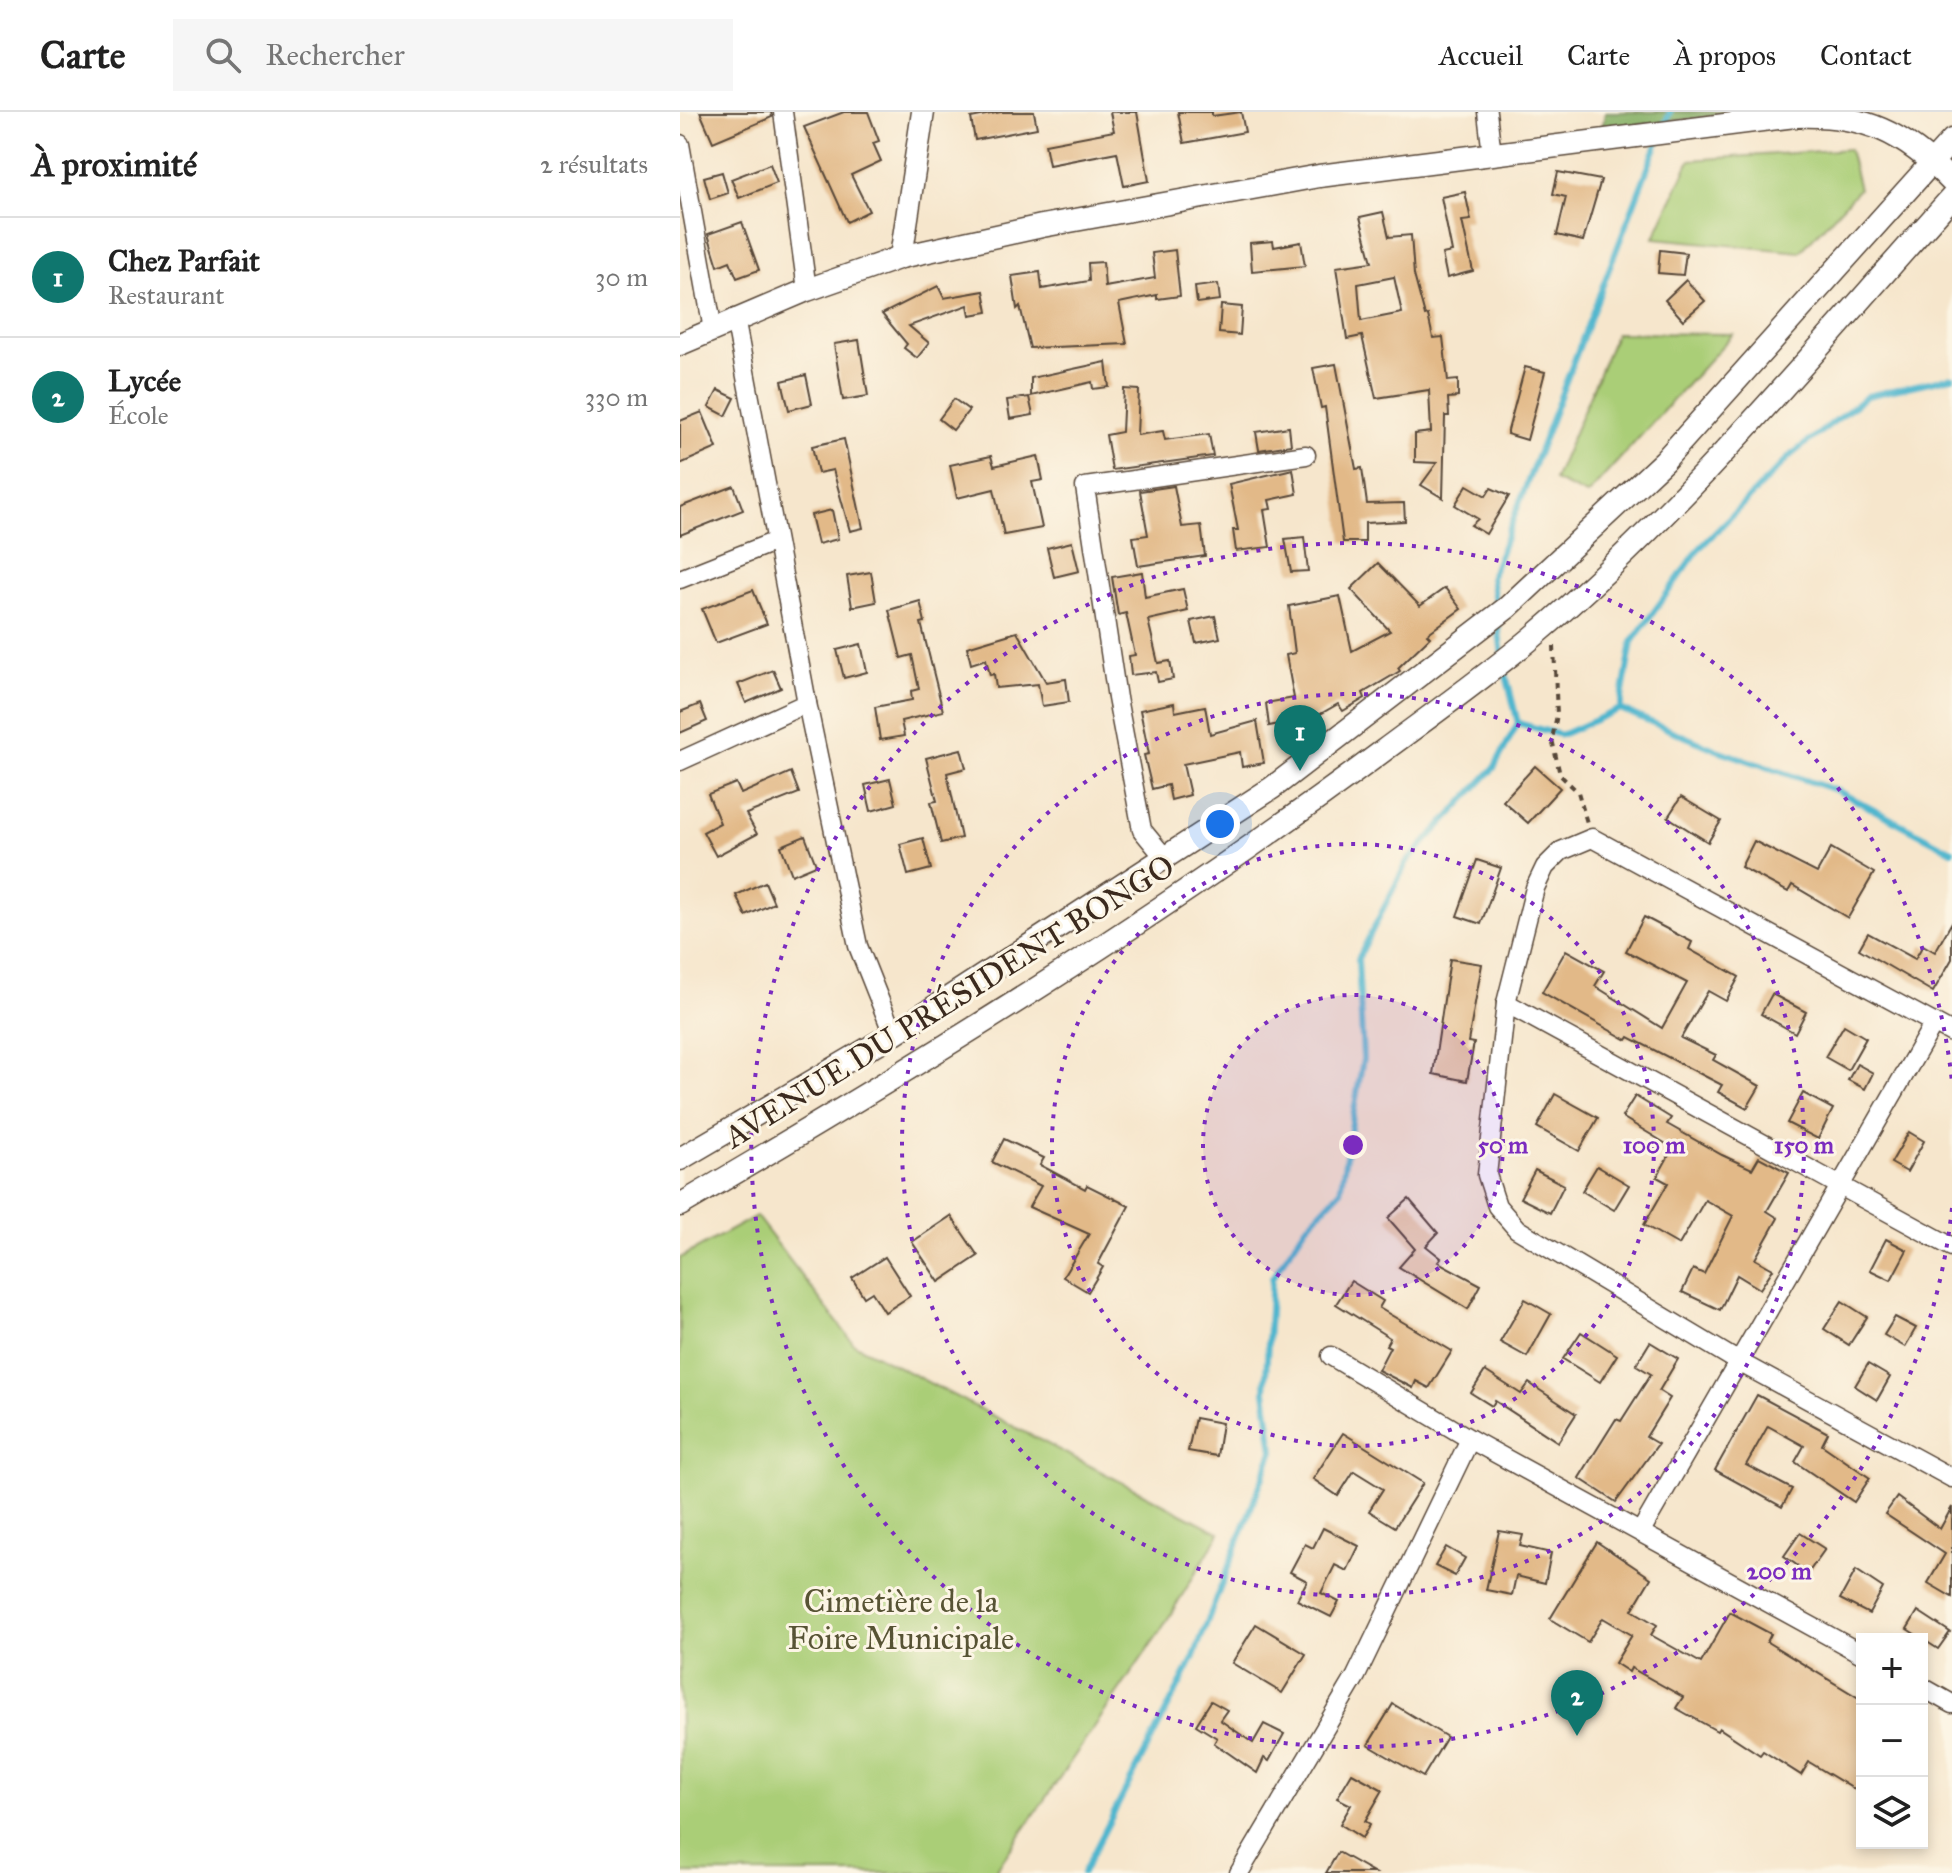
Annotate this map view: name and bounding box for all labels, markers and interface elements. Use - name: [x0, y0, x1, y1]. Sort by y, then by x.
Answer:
- search box: [173, 19, 733, 91]
- text: Carte: [40, 32, 125, 78]
- icon: search: [201, 33, 245, 77]
- text: Rechercher: [265, 37, 405, 73]
- text: Accueil: [1439, 38, 1523, 73]
- text: Carte: [1567, 38, 1630, 73]
- text: À propos: [1674, 38, 1776, 73]
- text: Contact: [1820, 38, 1912, 73]
- text: À proximité: [32, 144, 197, 185]
- text: 2 résultats: [540, 148, 648, 180]
- text: Chez Parfait: [108, 243, 260, 279]
- text: 1: [53, 261, 63, 293]
- text: 30 m: [595, 261, 648, 293]
- text: Restaurant: [108, 279, 224, 311]
- text: Lycée: [108, 363, 181, 399]
- text: 2: [52, 381, 64, 413]
- text: 330 m: [585, 381, 648, 413]
- text: École: [108, 399, 169, 431]
- pin: 1: [1274, 705, 1326, 771]
- your location: [1200, 804, 1240, 844]
- street label: AVENUE DU PRÉSIDENT BONGO: [715, 845, 1181, 1158]
- text: 50 m: [1478, 1130, 1529, 1160]
- text: 100 m: [1623, 1130, 1686, 1160]
- text: 150 m: [1774, 1130, 1835, 1160]
- centre of rings: [1339, 1131, 1367, 1159]
- text: 200 m: [1746, 1556, 1812, 1586]
- park label: Cimetière de la Foire Municipale: [788, 1582, 1014, 1658]
- map controls: [1856, 1633, 1928, 1849]
- button: +: [1856, 1633, 1928, 1705]
- pin: 2: [1551, 1670, 1603, 1736]
- button: −: [1856, 1705, 1928, 1777]
- button: layers: [1856, 1777, 1928, 1849]

